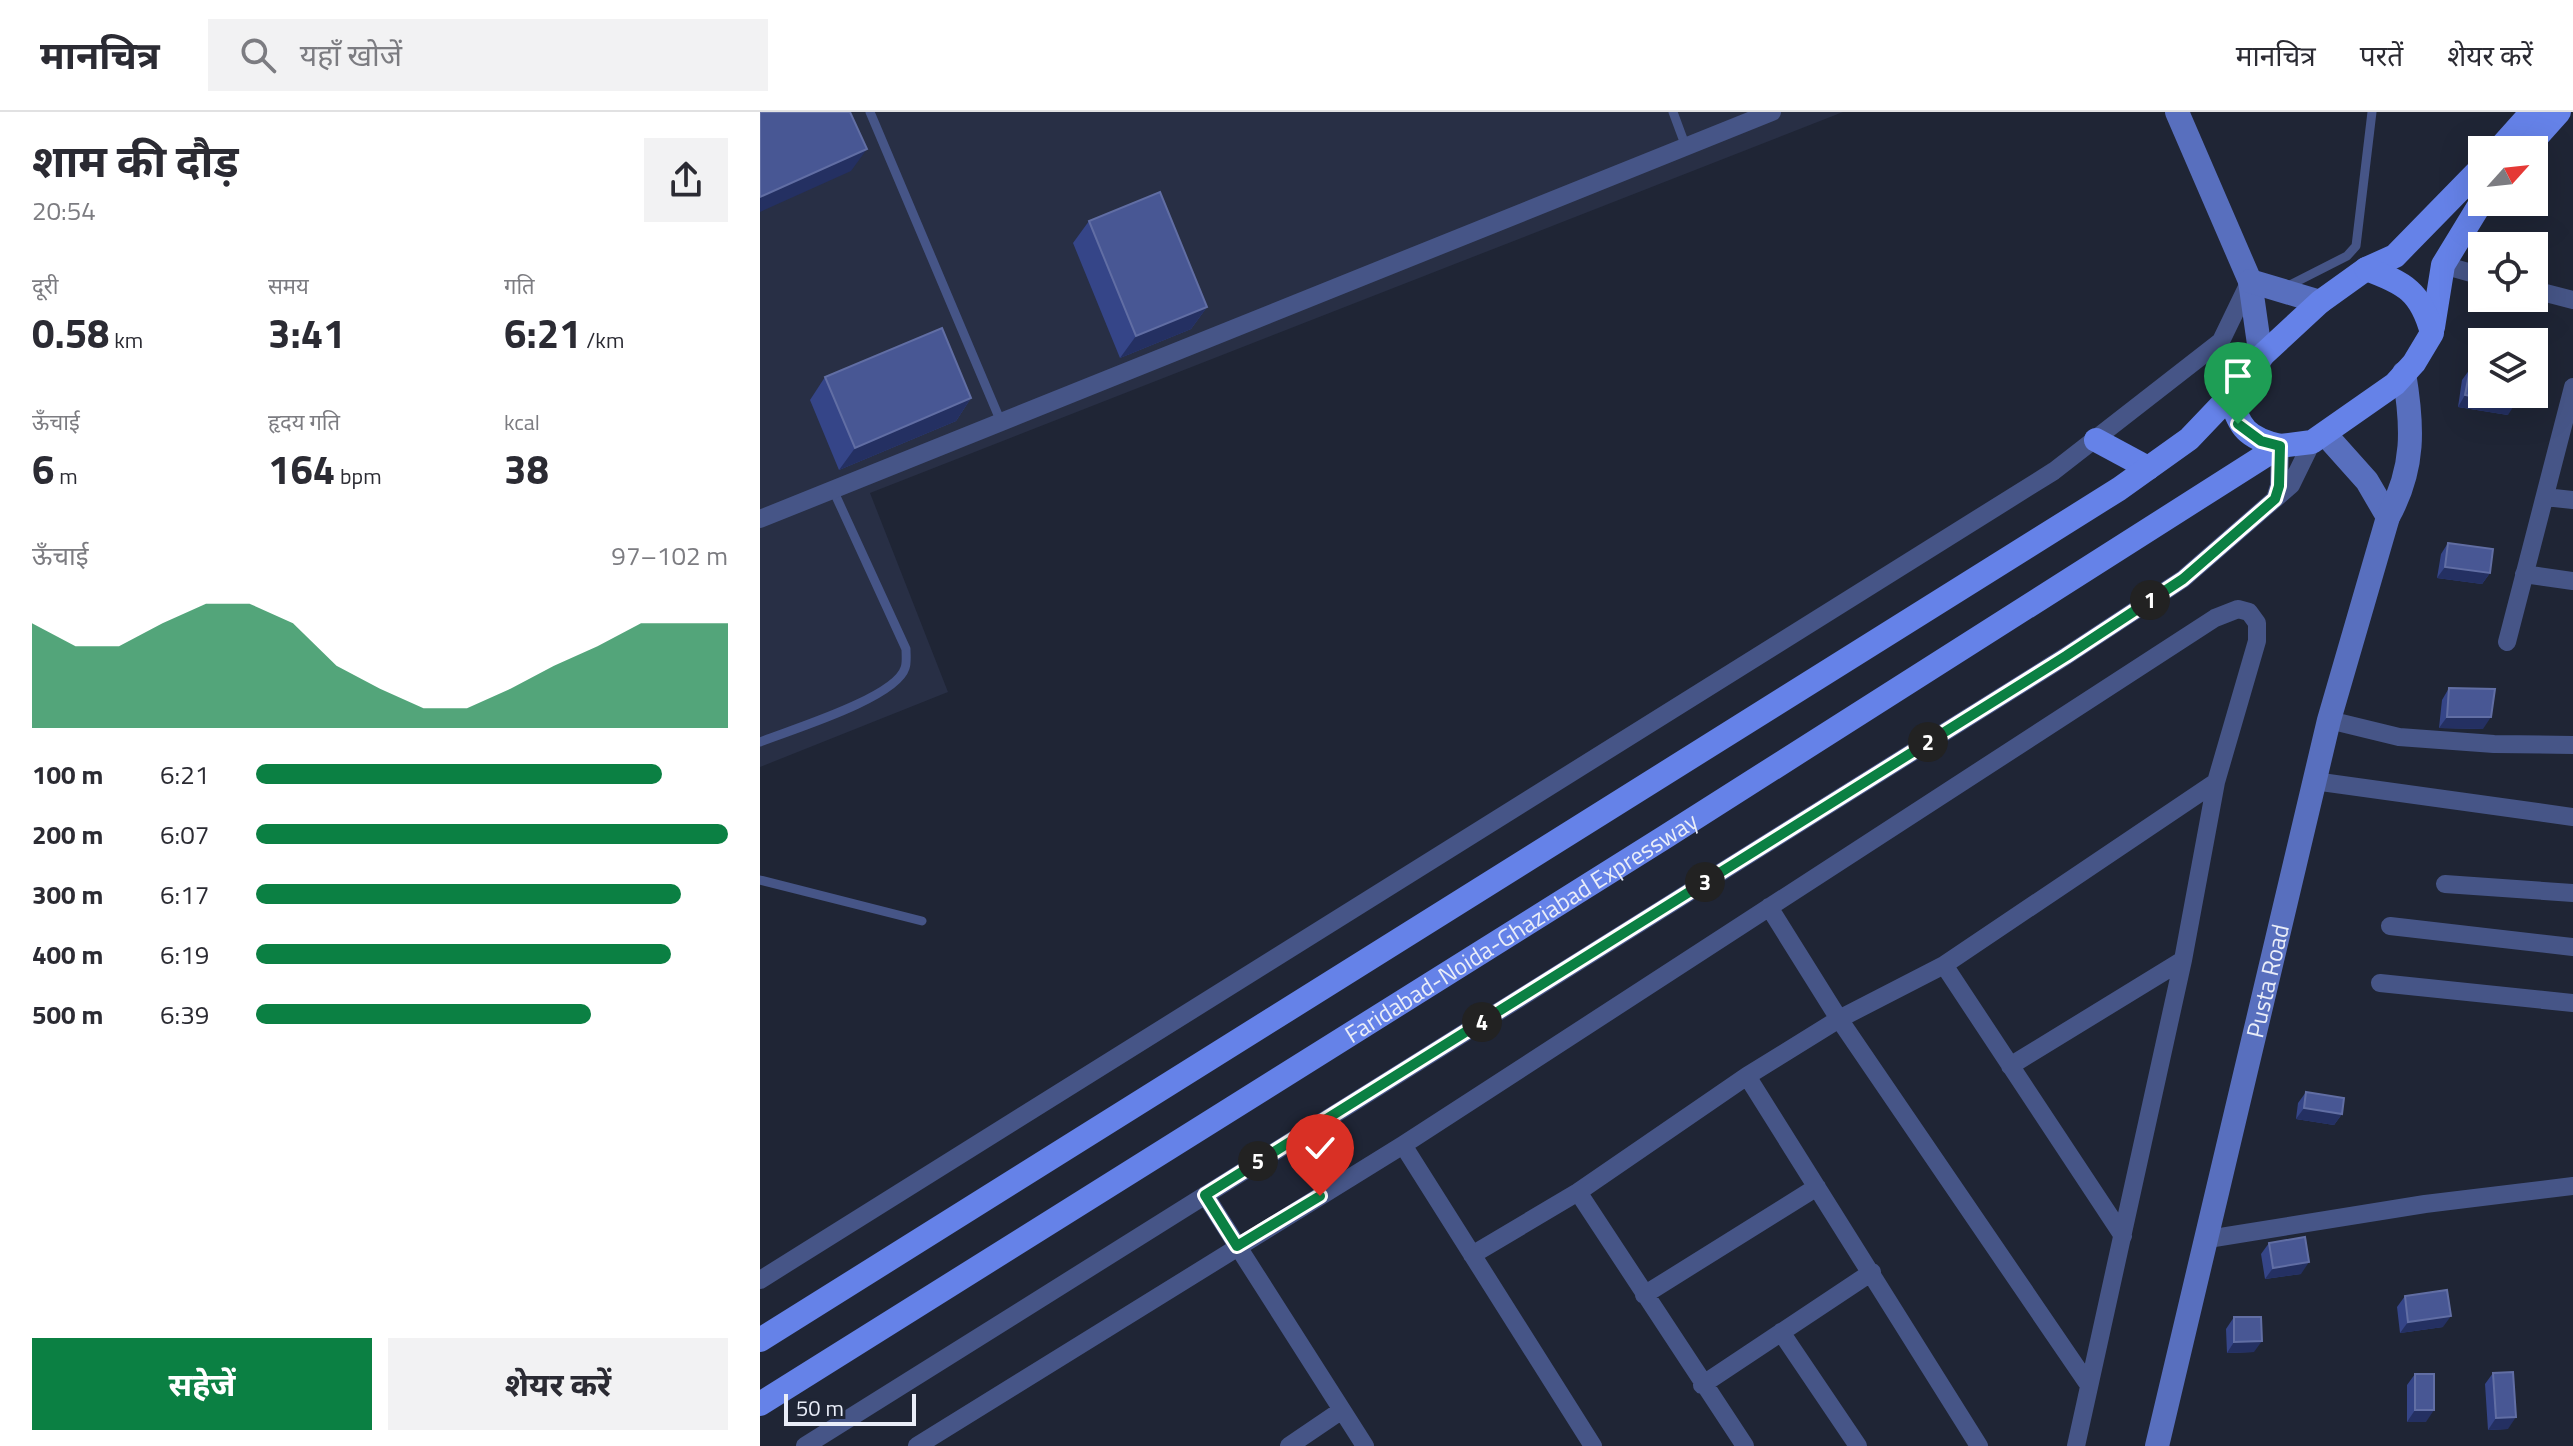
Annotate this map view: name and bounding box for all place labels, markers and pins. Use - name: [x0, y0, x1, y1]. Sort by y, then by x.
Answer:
- pin: [2204, 342, 2272, 424]
- pin: 1: [2130, 580, 2170, 620]
- pin: 2: [1908, 722, 1948, 762]
- pin: 3: [1685, 862, 1725, 902]
- pin: 4: [1462, 1002, 1502, 1042]
- pin: [1286, 1114, 1354, 1196]
- pin: 5: [1238, 1141, 1278, 1181]

